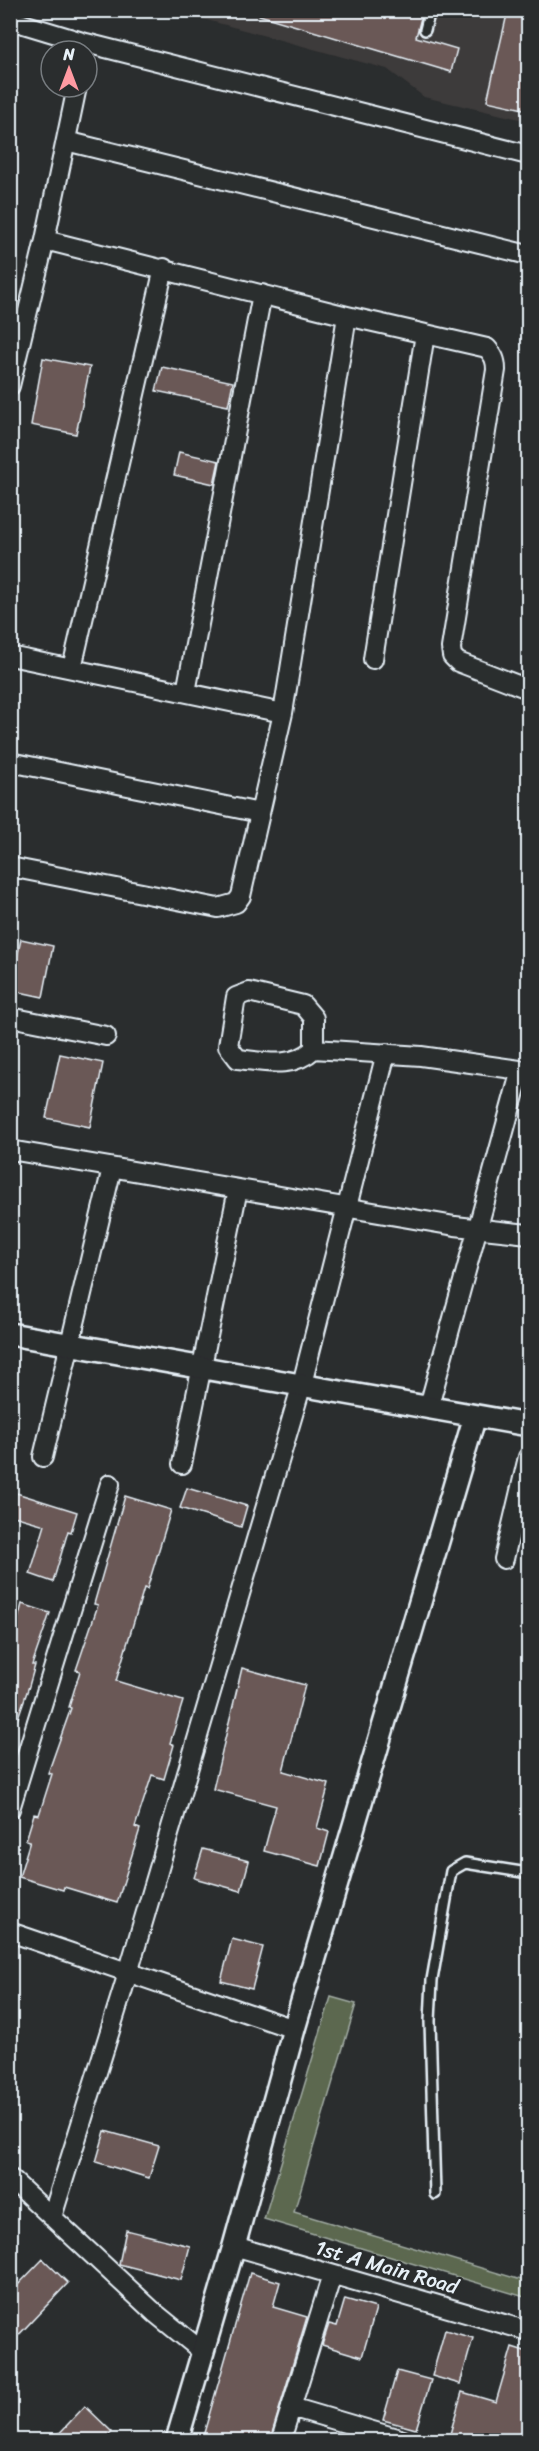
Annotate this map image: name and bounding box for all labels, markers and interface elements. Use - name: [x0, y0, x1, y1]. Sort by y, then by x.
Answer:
- north arrow: [39, 39, 99, 99]
- text: N: [62, 40, 75, 69]
- street label: 1st A Main Road: [311, 2228, 465, 2306]

